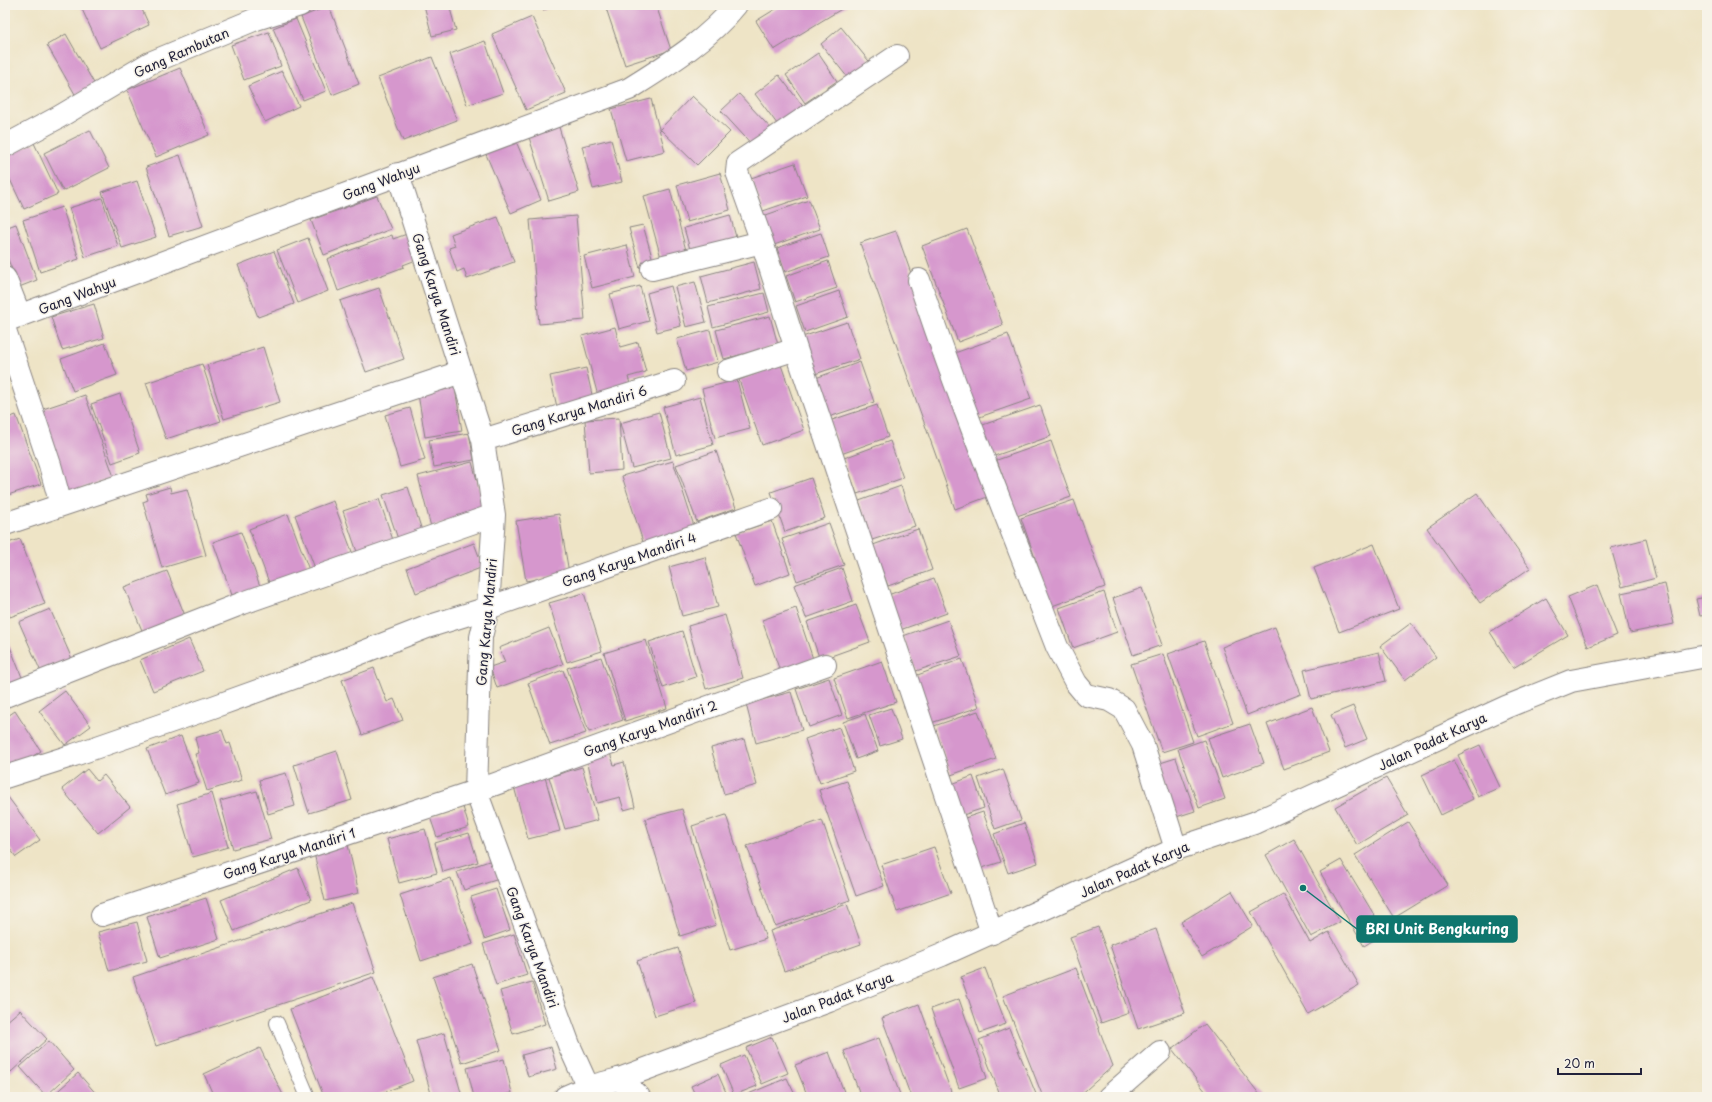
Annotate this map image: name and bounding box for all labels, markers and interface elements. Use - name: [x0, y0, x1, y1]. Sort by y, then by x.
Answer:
- street label: Gang Rambutan: [130, 22, 232, 82]
- street label: Gang Wahyu: [339, 157, 423, 205]
- street label: Gang Karya Mandiri: [408, 230, 466, 358]
- street label: Gang Wahyu: [35, 271, 119, 319]
- street label: Gang Karya Mandiri 6: [509, 380, 649, 440]
- street label: Gang Karya Mandiri 4: [559, 527, 699, 591]
- street label: Gang Karya Mandiri: [471, 557, 501, 687]
- street label: Gang Karya Mandiri 2: [580, 695, 720, 761]
- street label: Jalan Padat Karya: [1375, 707, 1490, 775]
- street label: Gang Karya Mandiri 1: [220, 823, 358, 883]
- street label: Jalan Padat Karya: [1076, 836, 1192, 902]
- street label: Gang Karya Mandiri: [502, 884, 564, 1010]
- callout: BRI Unit Bengkuring: [1357, 916, 1517, 942]
- text: BRI Unit Bengkuring: [1365, 918, 1509, 939]
- street label: Jalan Padat Karya: [779, 967, 896, 1027]
- scale bar: [1558, 1050, 1641, 1076]
- text: 20 m: [1564, 1054, 1595, 1072]

